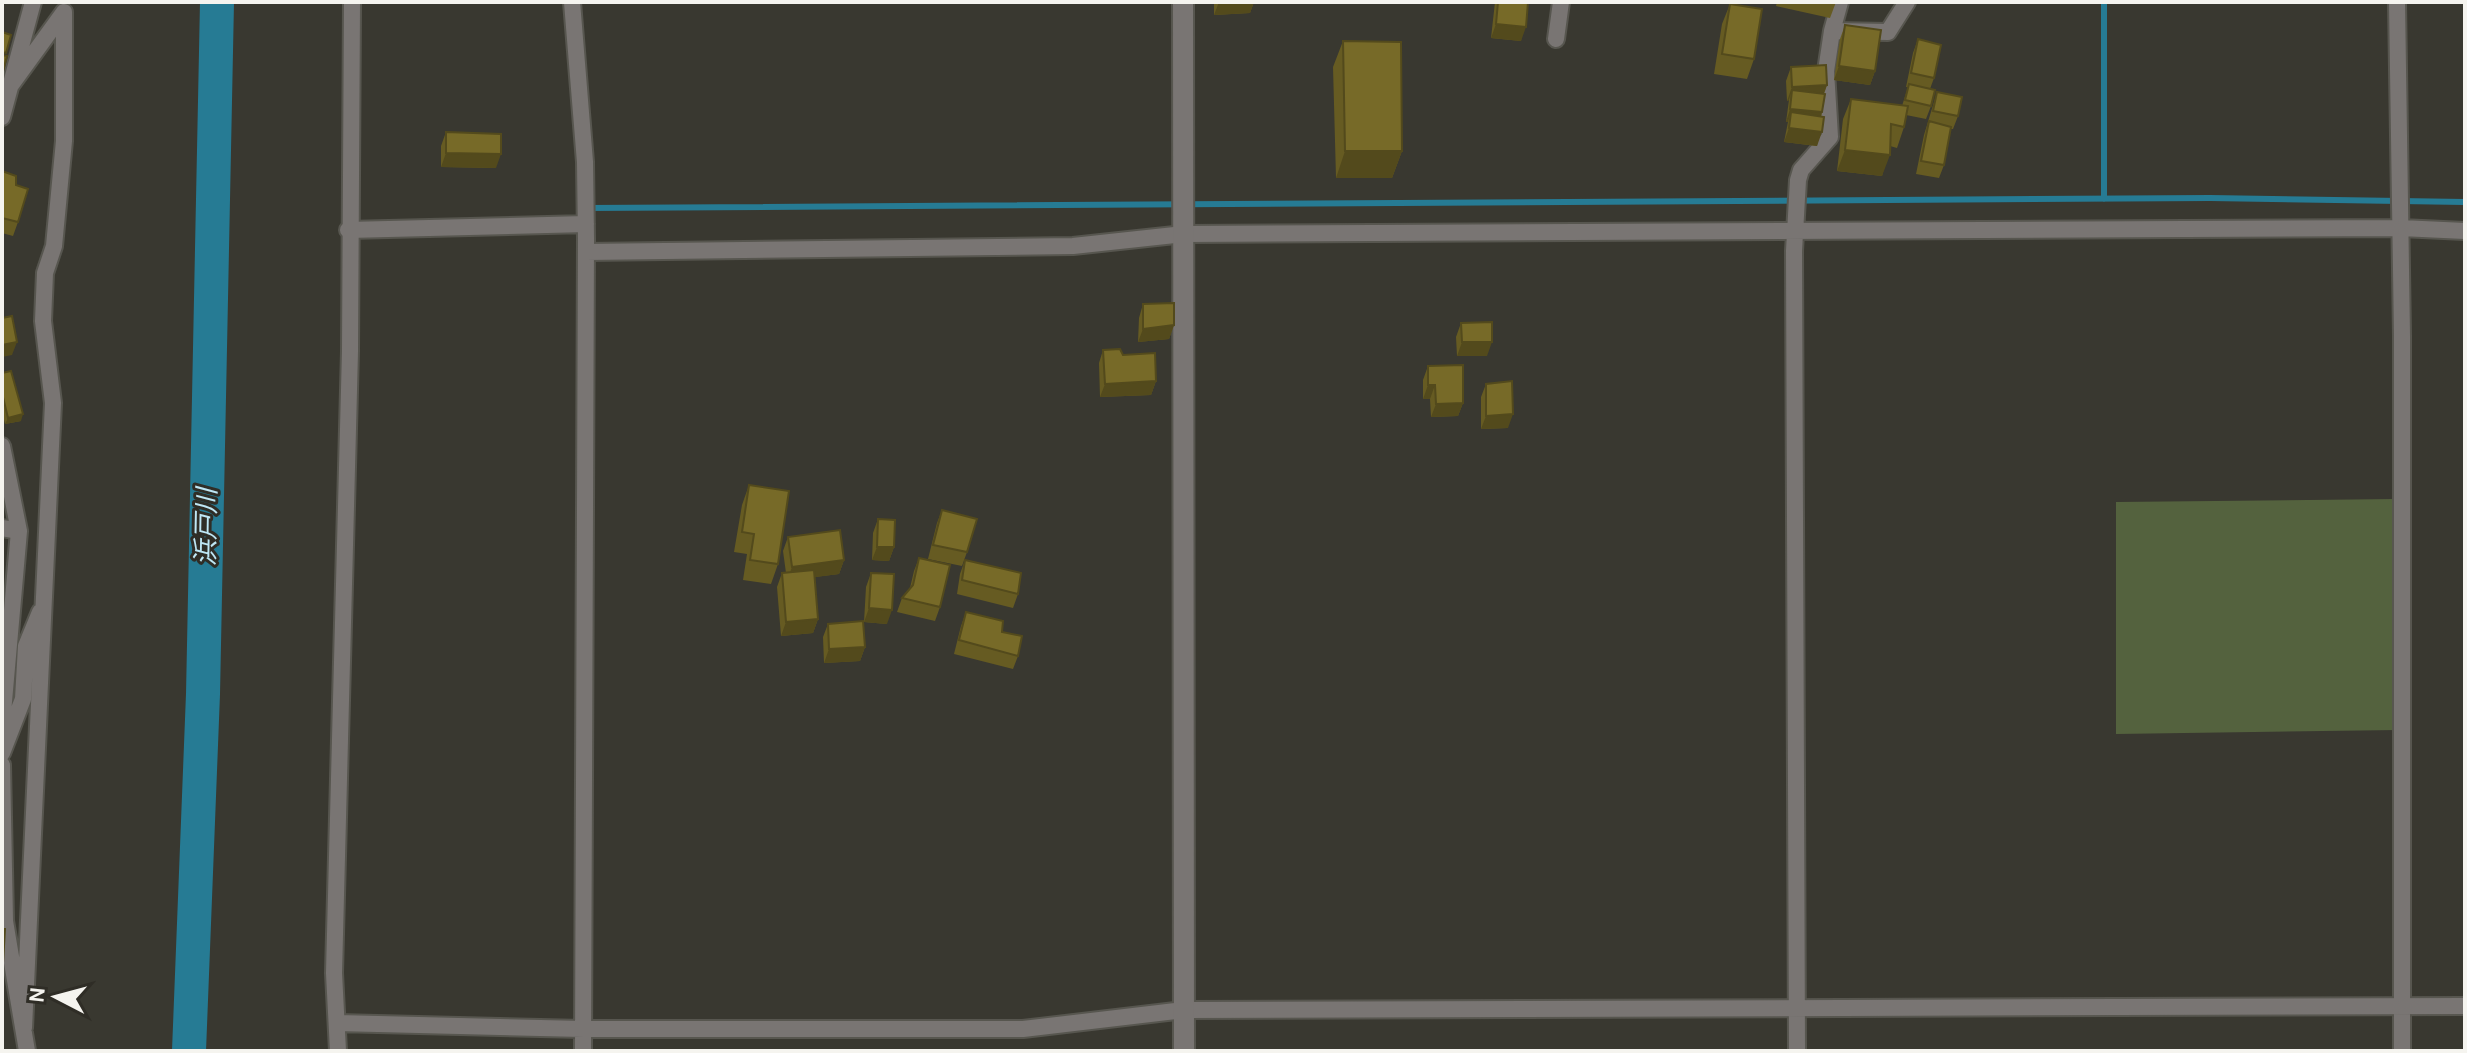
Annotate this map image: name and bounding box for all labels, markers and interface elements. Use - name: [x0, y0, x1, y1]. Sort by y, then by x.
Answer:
- water label: 浜戸川: [190, 485, 223, 566]
- north arrow: [16, 957, 96, 1037]
- text: N: [23, 986, 51, 1004]

